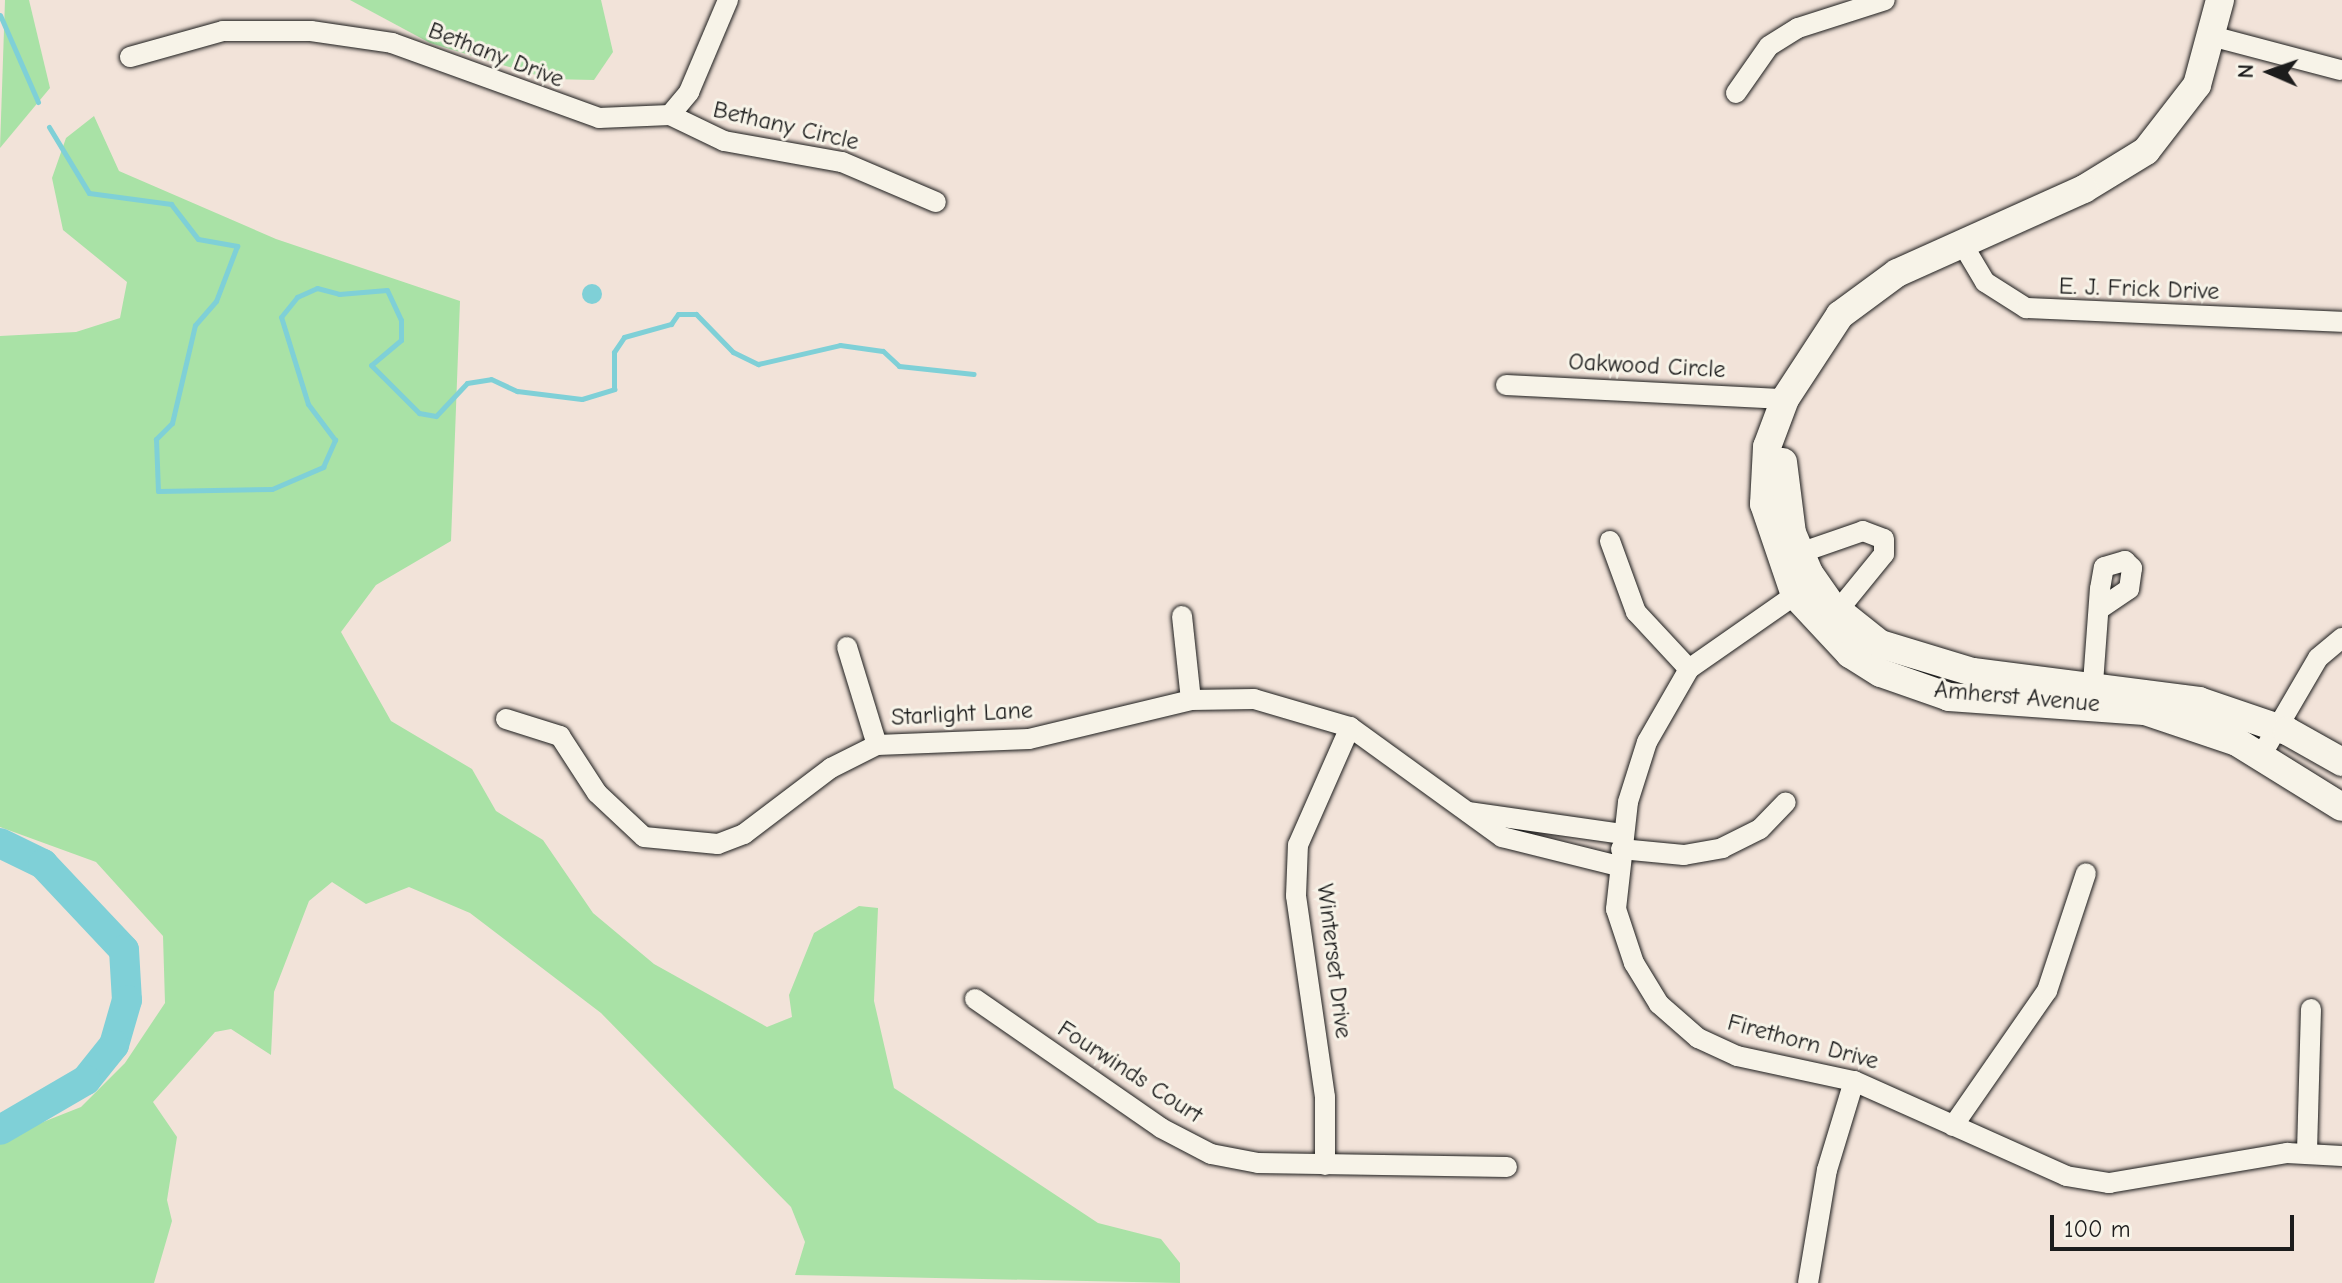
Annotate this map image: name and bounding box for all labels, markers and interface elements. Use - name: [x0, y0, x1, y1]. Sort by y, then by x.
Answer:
- street label: Bethany Drive: [424, 16, 568, 94]
- north arrow: [2230, 32, 2310, 112]
- text: N: [2233, 64, 2259, 79]
- street label: Bethany Circle: [710, 95, 862, 157]
- street label: E. J. Frick Drive: [2058, 272, 2220, 306]
- street label: Oakwood Circle: [1568, 348, 1726, 384]
- street label: Amherst Avenue: [1933, 675, 2101, 719]
- street label: Starlight Lane: [890, 696, 1034, 732]
- street label: Winterset Drive: [1310, 882, 1358, 1040]
- street label: Firethorn Drive: [1724, 1008, 1882, 1076]
- street label: Fourwinds Court: [1052, 1014, 1208, 1130]
- scale bar: [2054, 1199, 2298, 1249]
- text: 100 m: [2064, 1215, 2131, 1243]

